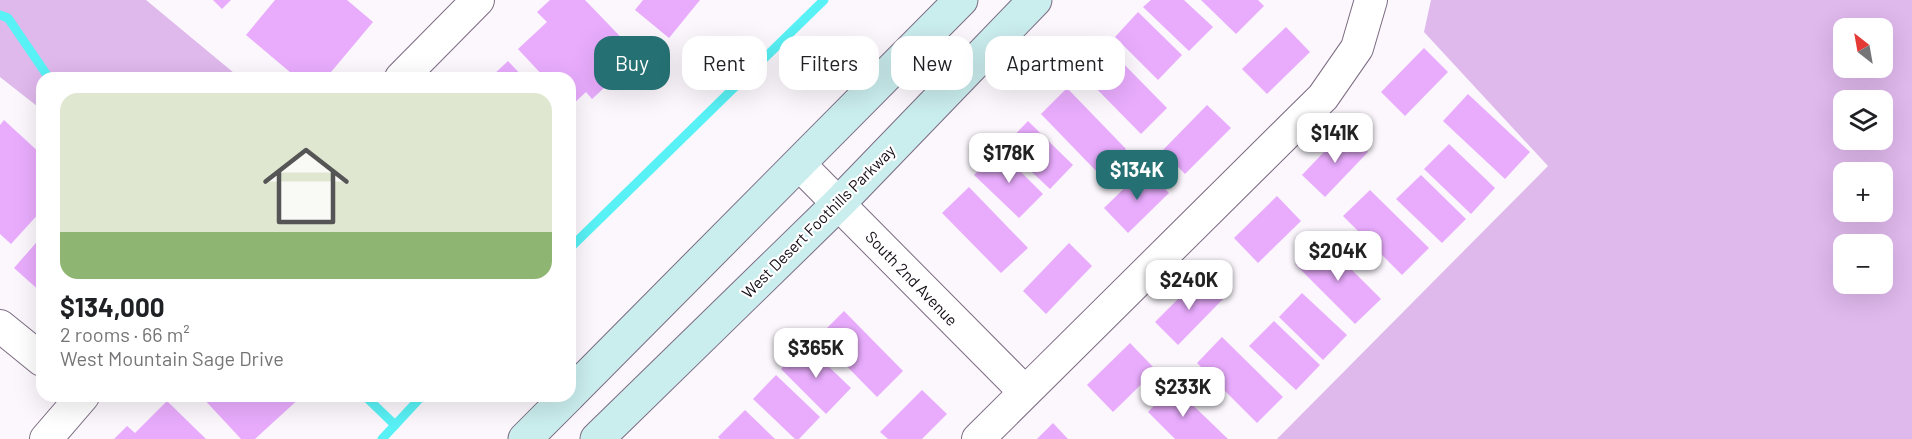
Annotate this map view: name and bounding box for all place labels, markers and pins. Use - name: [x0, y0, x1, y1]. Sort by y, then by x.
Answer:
- pin: $141K: [1293, 113, 1377, 164]
- pin: $178K: [967, 133, 1051, 184]
- pin: $134K: [1095, 150, 1179, 201]
- pin: $204K: [1296, 231, 1380, 282]
- pin: $240K: [1147, 260, 1231, 311]
- pin: $365K: [774, 328, 858, 379]
- pin: $233K: [1141, 367, 1225, 418]

